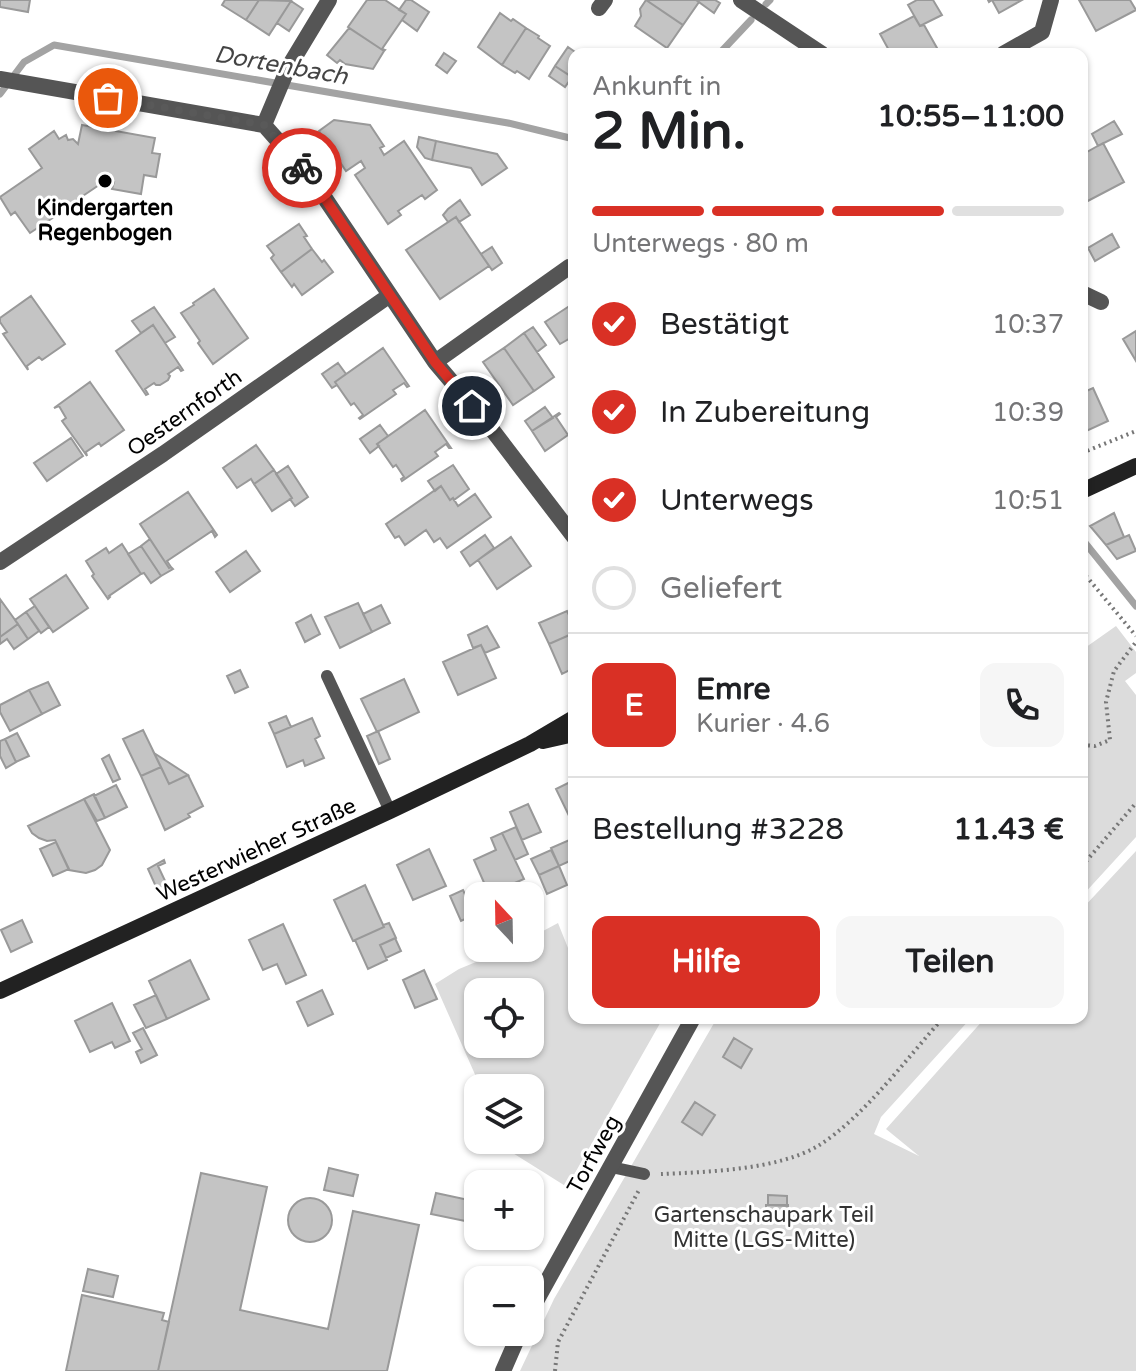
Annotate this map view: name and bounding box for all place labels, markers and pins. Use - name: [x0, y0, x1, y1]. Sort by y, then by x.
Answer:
- pin: [74, 64, 142, 132]
- marker: Kindergarten Regenbogen: [96, 172, 114, 190]
- place label: Kindergarten Regenbogen: [37, 195, 173, 246]
- pin: [438, 372, 506, 440]

